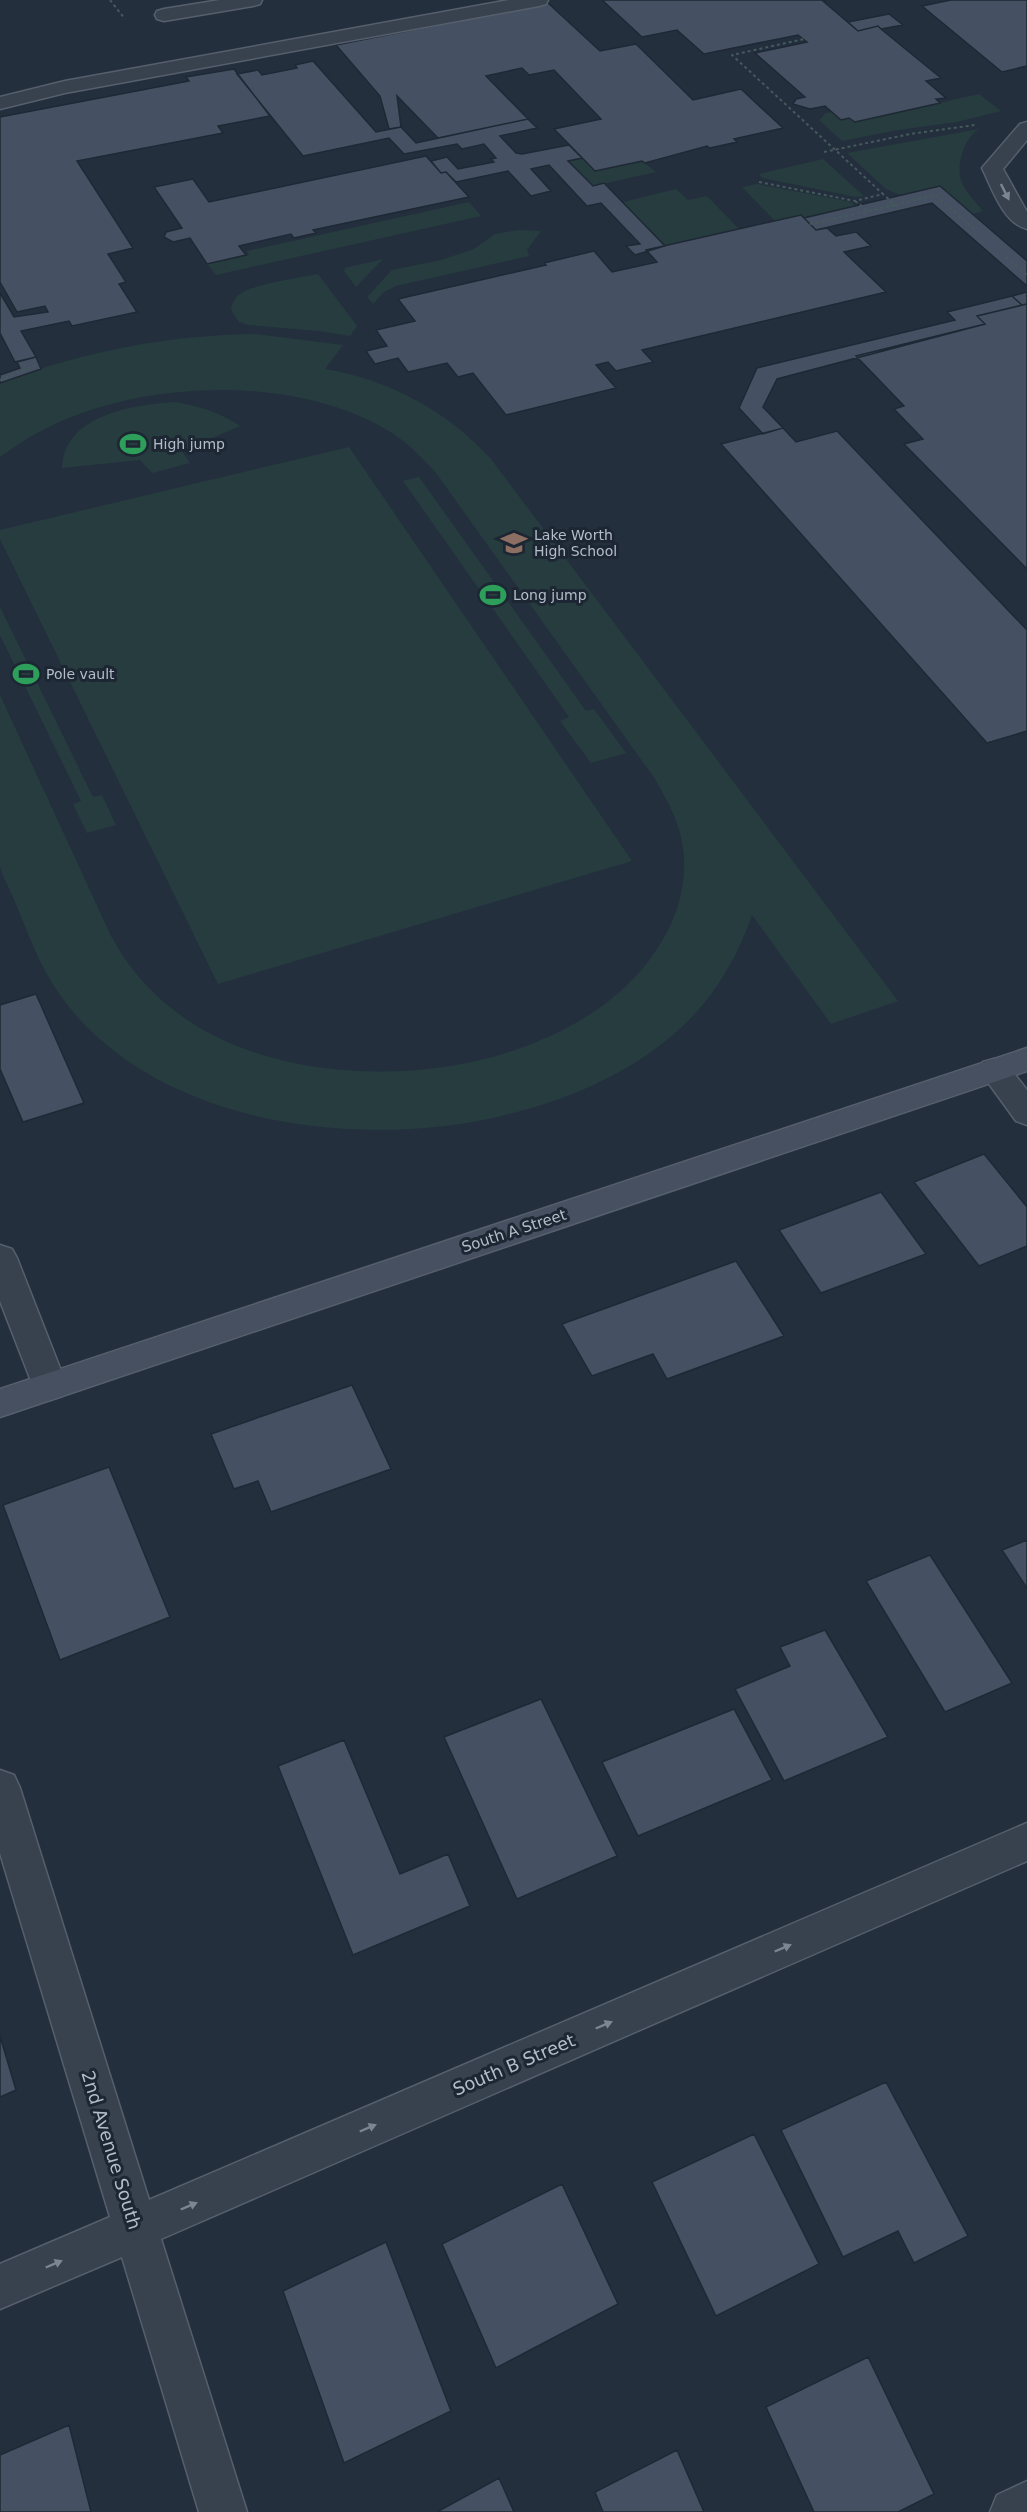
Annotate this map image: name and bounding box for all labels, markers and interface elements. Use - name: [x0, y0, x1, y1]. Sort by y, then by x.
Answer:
- one-way arrow: [999, 183, 1009, 201]
- sports icon: High jump: [118, 429, 148, 459]
- place label: High jump: [153, 436, 225, 452]
- place label: Lake Worth High School: [534, 527, 617, 559]
- school or university icon: Lake Worth High School: [499, 528, 529, 558]
- sports icon: Long jump: [478, 580, 508, 610]
- place label: Long jump: [513, 587, 587, 603]
- sports icon: Pole vault: [11, 659, 41, 689]
- place label: Pole vault: [46, 666, 115, 682]
- street label: South A Street: [459, 1206, 569, 1256]
- one-way arrow: [775, 1943, 793, 1953]
- one-way arrow: [596, 2021, 613, 2030]
- street label: South B Street: [449, 2029, 578, 2100]
- street label: 2nd Avenue South: [77, 2068, 146, 2232]
- one-way arrow: [359, 2123, 377, 2133]
- one-way arrow: [180, 2201, 198, 2211]
- one-way arrow: [45, 2259, 63, 2269]

